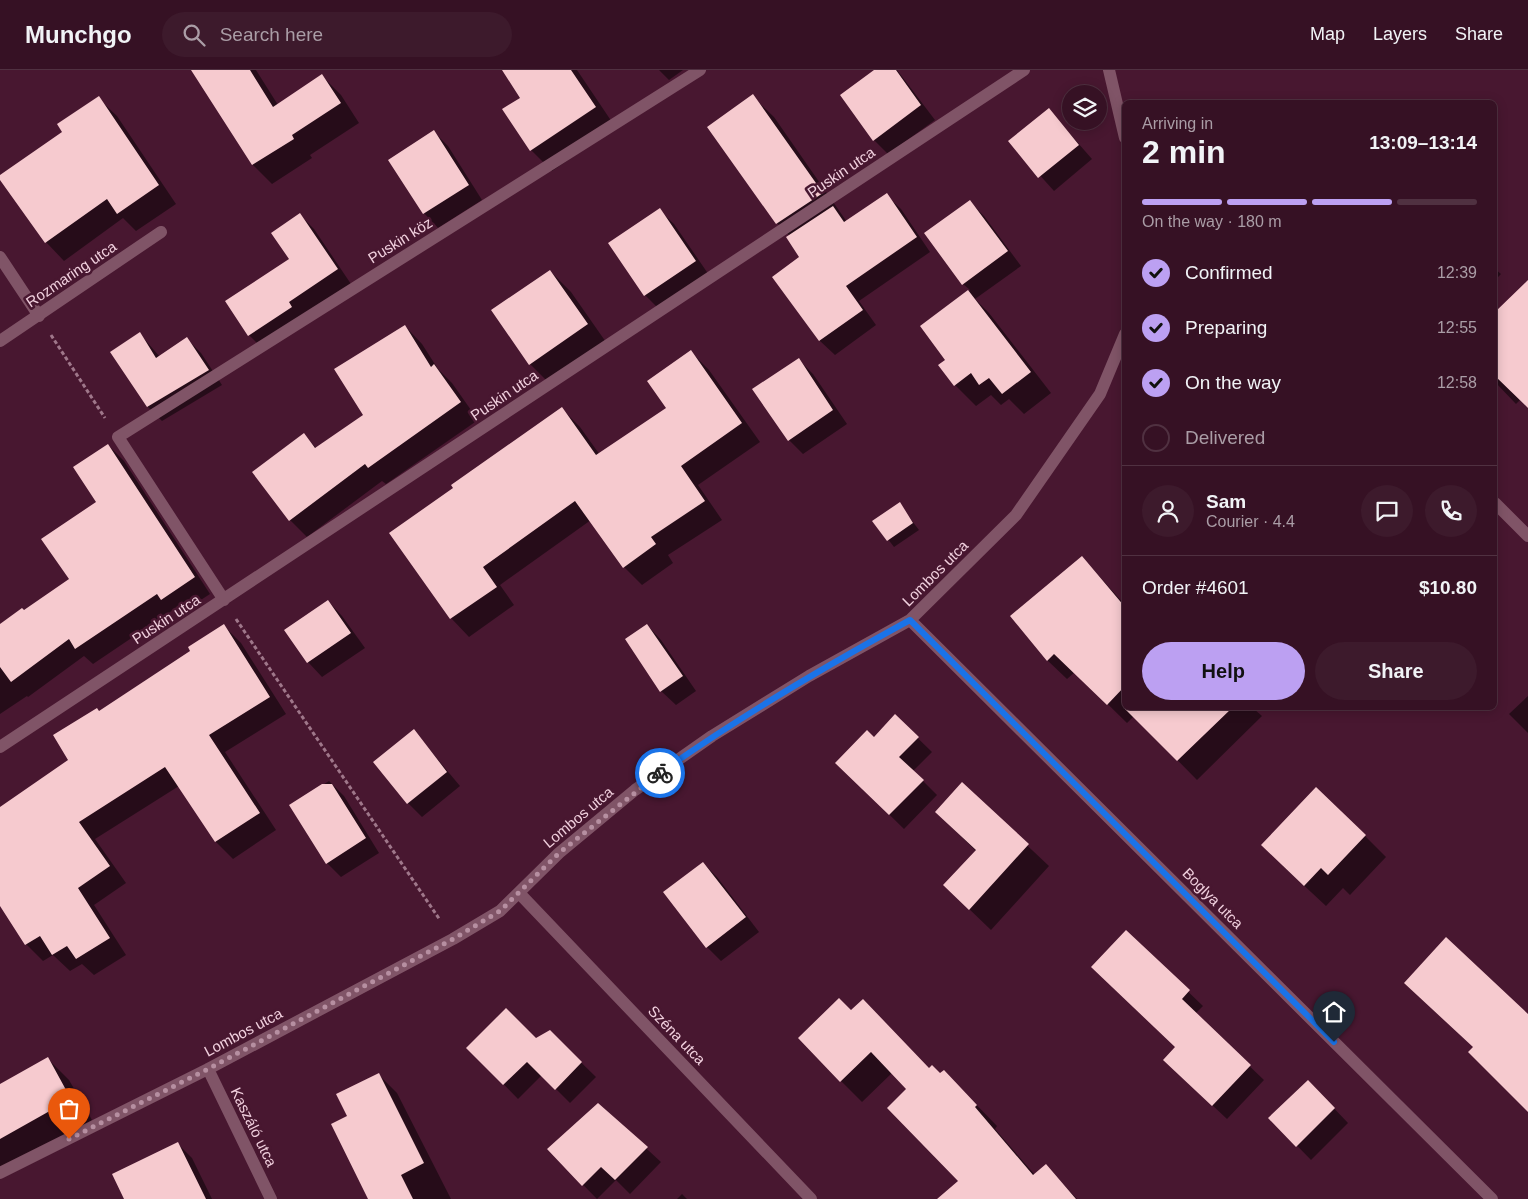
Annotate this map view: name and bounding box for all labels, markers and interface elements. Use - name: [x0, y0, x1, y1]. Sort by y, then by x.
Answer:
- search box: [162, 12, 512, 57]
- text: Munchgo: [25, 21, 132, 48]
- icon: search: [180, 21, 208, 49]
- text: Search here: [220, 24, 323, 45]
- text: Map: [1310, 24, 1345, 44]
- text: Layers: [1373, 24, 1427, 44]
- text: Share: [1455, 24, 1503, 44]
- map controls: [1062, 85, 1107, 130]
- button: layers: [1062, 85, 1107, 130]
- text: Arriving in: [1142, 115, 1213, 132]
- text: 13:09–13:14: [1369, 132, 1477, 153]
- text: 2 min: [1142, 134, 1226, 170]
- street label: Puskin utca: [804, 143, 878, 201]
- text: On the way · 180 m: [1142, 213, 1282, 230]
- street label: Puskin köz: [365, 214, 435, 266]
- street label: Rozmaring utca: [23, 237, 120, 310]
- icon: check: [1142, 259, 1170, 287]
- text: Confirmed: [1185, 262, 1273, 283]
- text: 12:39: [1437, 264, 1477, 281]
- icon: check: [1142, 314, 1170, 342]
- text: Preparing: [1185, 317, 1267, 338]
- text: 12:55: [1437, 319, 1477, 336]
- street label: Puskin utca: [467, 366, 541, 424]
- icon: check: [1142, 369, 1170, 397]
- text: On the way: [1185, 372, 1281, 393]
- text: 12:58: [1437, 374, 1477, 391]
- text: Delivered: [1185, 427, 1265, 448]
- button: person: [1142, 485, 1194, 537]
- button: chat: [1361, 485, 1413, 537]
- button: phone: [1425, 485, 1477, 537]
- text: Sam: [1206, 491, 1246, 512]
- text: Courier · 4.4: [1206, 513, 1295, 530]
- street label: Lombos utca: [899, 536, 972, 609]
- text: Order #4601: [1142, 577, 1249, 598]
- text: $10.80: [1419, 577, 1477, 598]
- street label: Puskin utca: [129, 590, 204, 647]
- button: Help: [1142, 642, 1305, 700]
- button: Share: [1315, 642, 1477, 700]
- courier: [635, 748, 685, 798]
- icon: bike: [646, 759, 674, 787]
- street label: Lombos utca: [540, 782, 617, 851]
- street label: Boglya utca: [1179, 864, 1247, 932]
- pin: [1313, 991, 1355, 1042]
- icon: home: [1320, 998, 1348, 1026]
- street label: Széna utca: [645, 1002, 710, 1068]
- street label: Lombos utca: [201, 1004, 285, 1060]
- street label: Kaszáló utca: [228, 1085, 281, 1170]
- pin: [48, 1088, 90, 1139]
- icon: bag: [55, 1095, 83, 1123]

